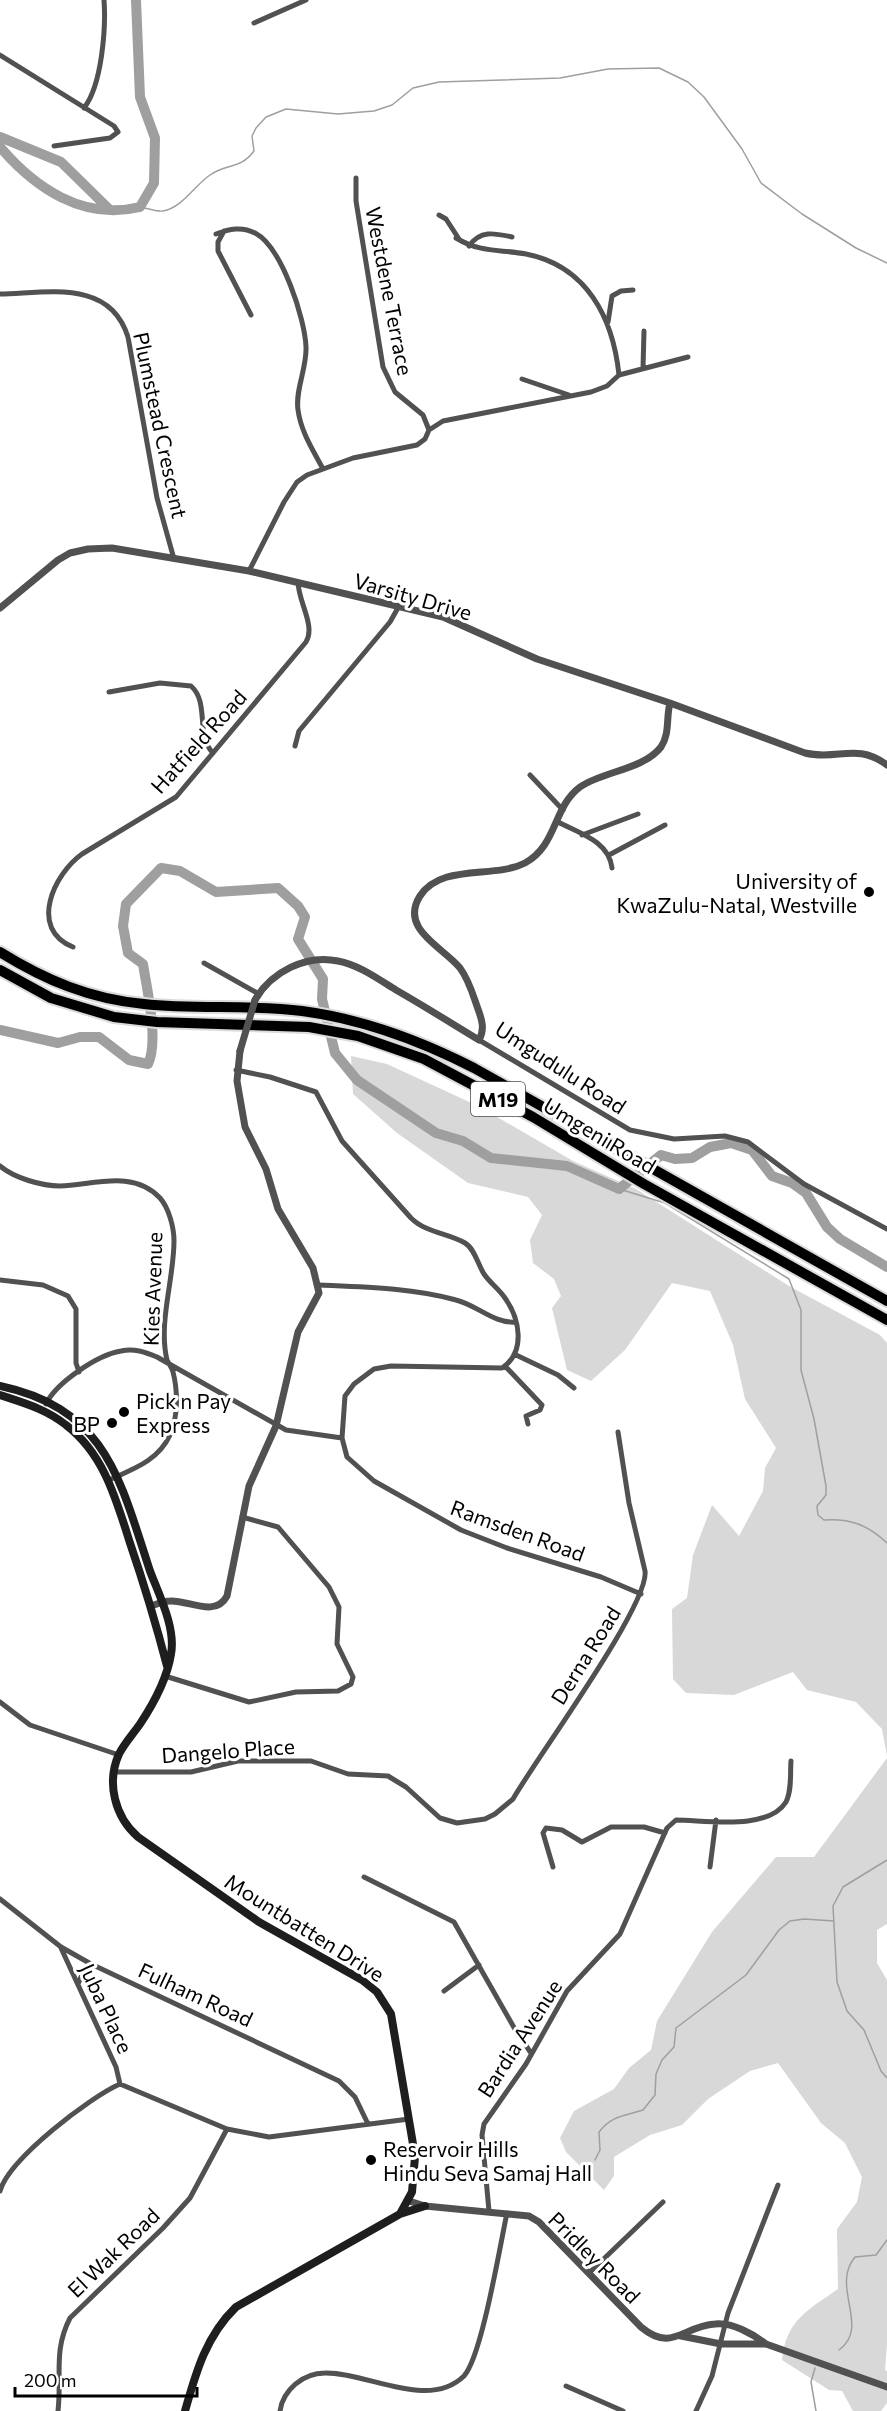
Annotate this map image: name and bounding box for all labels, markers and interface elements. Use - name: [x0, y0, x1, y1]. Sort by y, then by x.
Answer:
- street label: Westdene Terrace: [361, 205, 419, 377]
- street label: Plumstead Crescent: [129, 330, 193, 520]
- street label: Varsity Drive: [351, 567, 475, 625]
- street label: Hatfield Road: [145, 684, 251, 798]
- place label: University of KwaZulu-Natal, Westville: [617, 868, 858, 917]
- marker: University of KwaZulu-Natal, Westville: [862, 885, 876, 899]
- street label: Umgudulu Road: [491, 1015, 631, 1119]
- road number: M19: [471, 1082, 525, 1116]
- street label: Umgeni Road: [539, 1092, 661, 1178]
- street label: Kies Avenue: [138, 1232, 166, 1346]
- place label: Pick n Pay Express: [136, 1388, 231, 1437]
- marker: Pick n Pay Express: [117, 1405, 131, 1419]
- place label: BP: [73, 1411, 100, 1436]
- marker: BP: [105, 1416, 119, 1430]
- street label: Ramsden Road: [447, 1494, 589, 1566]
- street label: Derna Road: [545, 1601, 625, 1709]
- street label: Dangelo Place: [160, 1733, 296, 1767]
- street label: Mountbatten Drive: [221, 1868, 389, 1986]
- street label: Fulham Road: [135, 1957, 257, 2031]
- street label: Juba Place: [75, 1959, 139, 2057]
- street label: Bardia Avenue: [472, 1975, 566, 2101]
- place label: Reservoir Hills Hindu Seva Samaj Hall: [383, 2136, 592, 2185]
- marker: Reservoir Hills Hindu Seva Samaj Hall: [364, 2153, 378, 2167]
- street label: El Wak Road: [62, 2202, 164, 2302]
- street label: Pridley Road: [544, 2206, 646, 2308]
- scale bar: [15, 2360, 196, 2398]
- text: 200 m: [24, 2369, 77, 2391]

